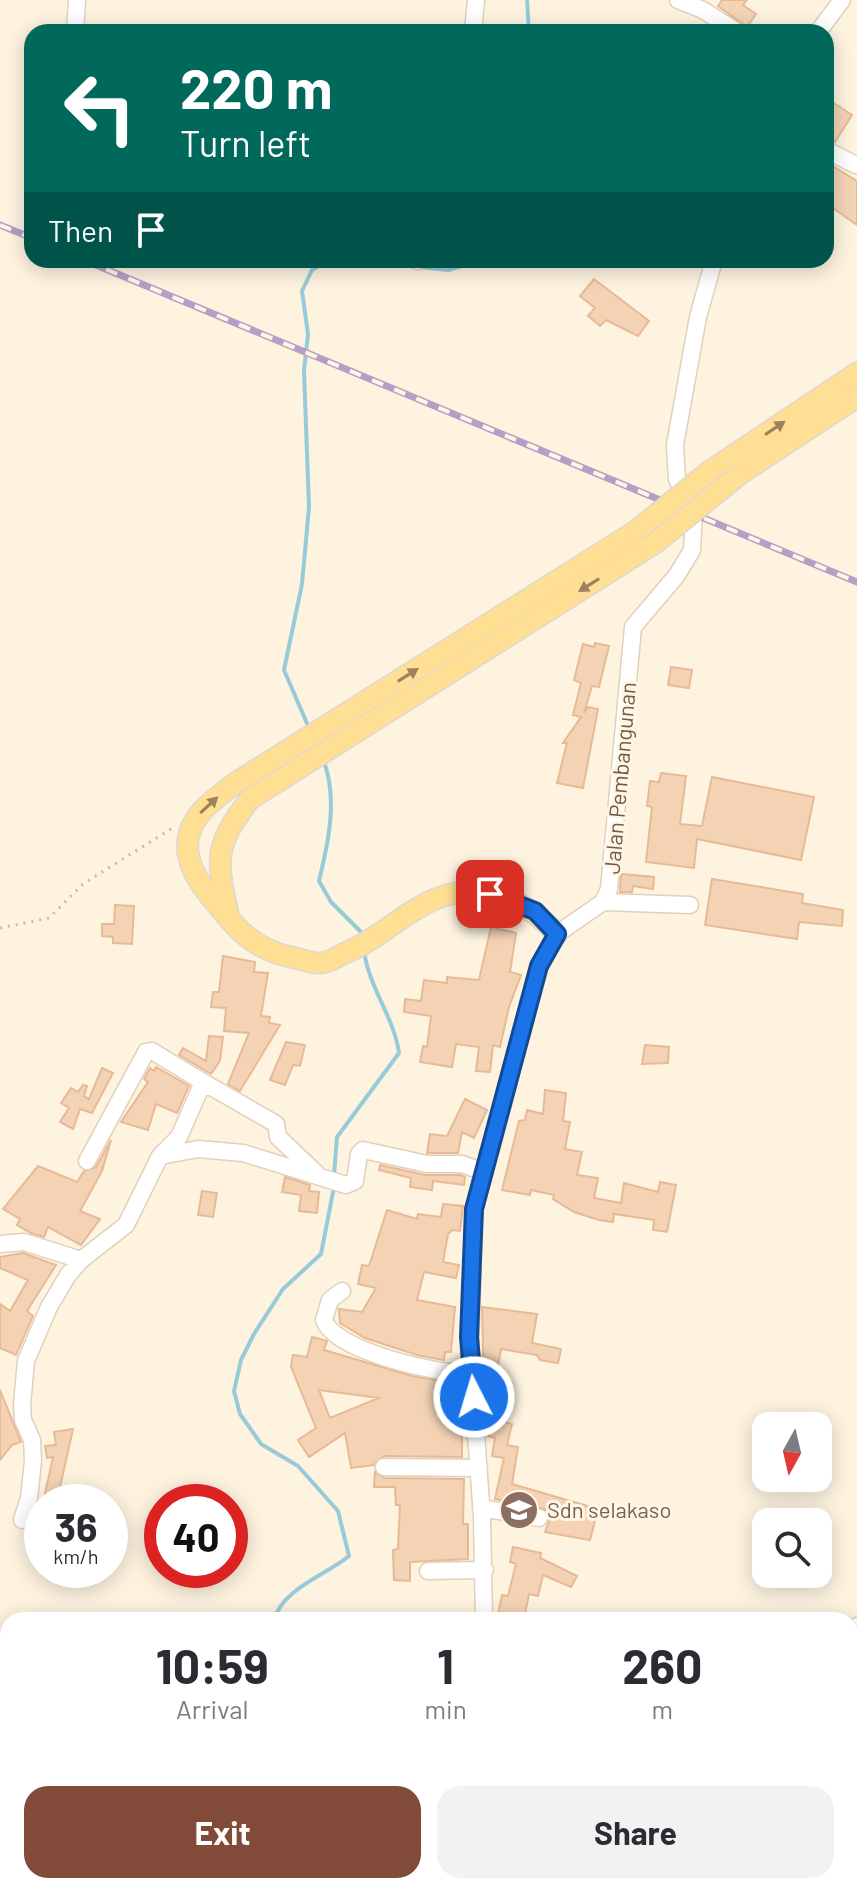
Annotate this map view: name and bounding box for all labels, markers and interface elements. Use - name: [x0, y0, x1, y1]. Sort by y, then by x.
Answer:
- text: 220 m: [180, 53, 333, 120]
- icon: left: [48, 56, 152, 160]
- text: Turn left: [180, 121, 311, 164]
- icon: arrive: [129, 208, 173, 252]
- text: Then: [48, 212, 113, 248]
- one-way arrow: [764, 420, 785, 435]
- one-way arrow: [578, 577, 600, 591]
- one-way arrow: [397, 667, 418, 682]
- street label: Jalan Pembangunan: [598, 681, 640, 875]
- one-way arrow: [199, 797, 218, 815]
- pin: [456, 860, 524, 928]
- icon: arrive: [468, 872, 512, 916]
- position arrow: [432, 1355, 516, 1439]
- north arrow: [752, 1412, 832, 1492]
- map controls: [752, 1412, 832, 1588]
- speed limit sign: 40: [144, 1484, 248, 1588]
- school or university icon: Sdn selakaso: [498, 1489, 540, 1531]
- place label: Sdn selakaso: [547, 1496, 671, 1522]
- text: 36: [54, 1502, 98, 1550]
- button: search: [752, 1508, 832, 1588]
- text: km/h: [53, 1544, 99, 1568]
- text: 10:59: [156, 1636, 269, 1694]
- text: 1: [437, 1636, 454, 1694]
- text: 260: [622, 1636, 702, 1694]
- text: Arrival: [176, 1693, 249, 1724]
- text: min: [425, 1693, 467, 1724]
- text: m: [652, 1693, 673, 1724]
- button: Exit: [24, 1786, 421, 1878]
- button: Share: [437, 1786, 834, 1878]

